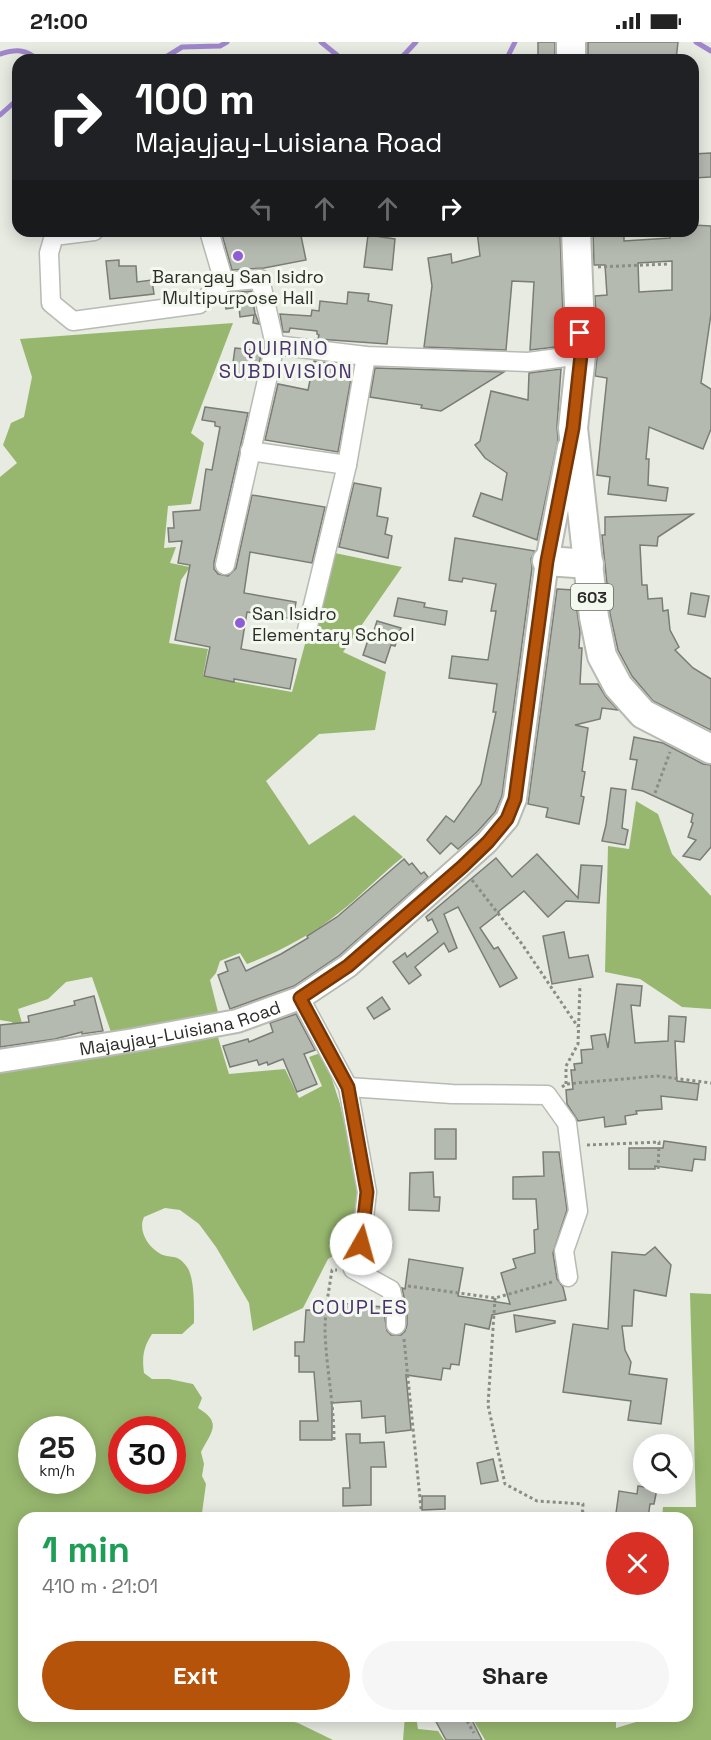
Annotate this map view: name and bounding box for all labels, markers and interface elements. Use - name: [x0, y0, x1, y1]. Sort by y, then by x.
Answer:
- text: 21:00: [30, 7, 88, 35]
- text: 100 m: [135, 73, 255, 126]
- icon: right: [36, 78, 114, 156]
- text: Majayjay-Luisiana Road: [135, 125, 442, 160]
- icon: left: [245, 192, 278, 225]
- icon: ahead: [308, 192, 341, 225]
- icon: ahead: [371, 192, 404, 225]
- icon: right: [434, 192, 467, 225]
- marker: Barangay San Isidro Multipurpose Hall: [231, 249, 245, 263]
- place label: Barangay San Isidro Multipurpose Hall: [152, 265, 324, 309]
- pin: [554, 307, 605, 358]
- icon: arrive: [563, 316, 596, 349]
- district label: QUIRINO SUBDIVISION: [219, 335, 353, 384]
- road number: 603: [571, 584, 613, 610]
- place label: San Isidro Elementary School: [252, 602, 415, 646]
- marker: San Isidro Elementary School: [233, 616, 247, 630]
- street label: Majayjay-Luisiana Road: [78, 995, 283, 1060]
- position arrow: [329, 1212, 393, 1276]
- district label: COUPLES: [312, 1294, 408, 1320]
- speed limit sign: 30: [108, 1416, 186, 1494]
- text: 25: [39, 1428, 75, 1467]
- map controls: [633, 1434, 693, 1494]
- button: search: [633, 1434, 693, 1494]
- text: km/h: [39, 1461, 75, 1480]
- text: 1 min: [42, 1527, 130, 1573]
- button: close: [606, 1532, 669, 1595]
- text: 410 m · 21:01: [42, 1573, 158, 1599]
- button: Exit: [42, 1641, 350, 1710]
- button: Share: [362, 1641, 669, 1710]

